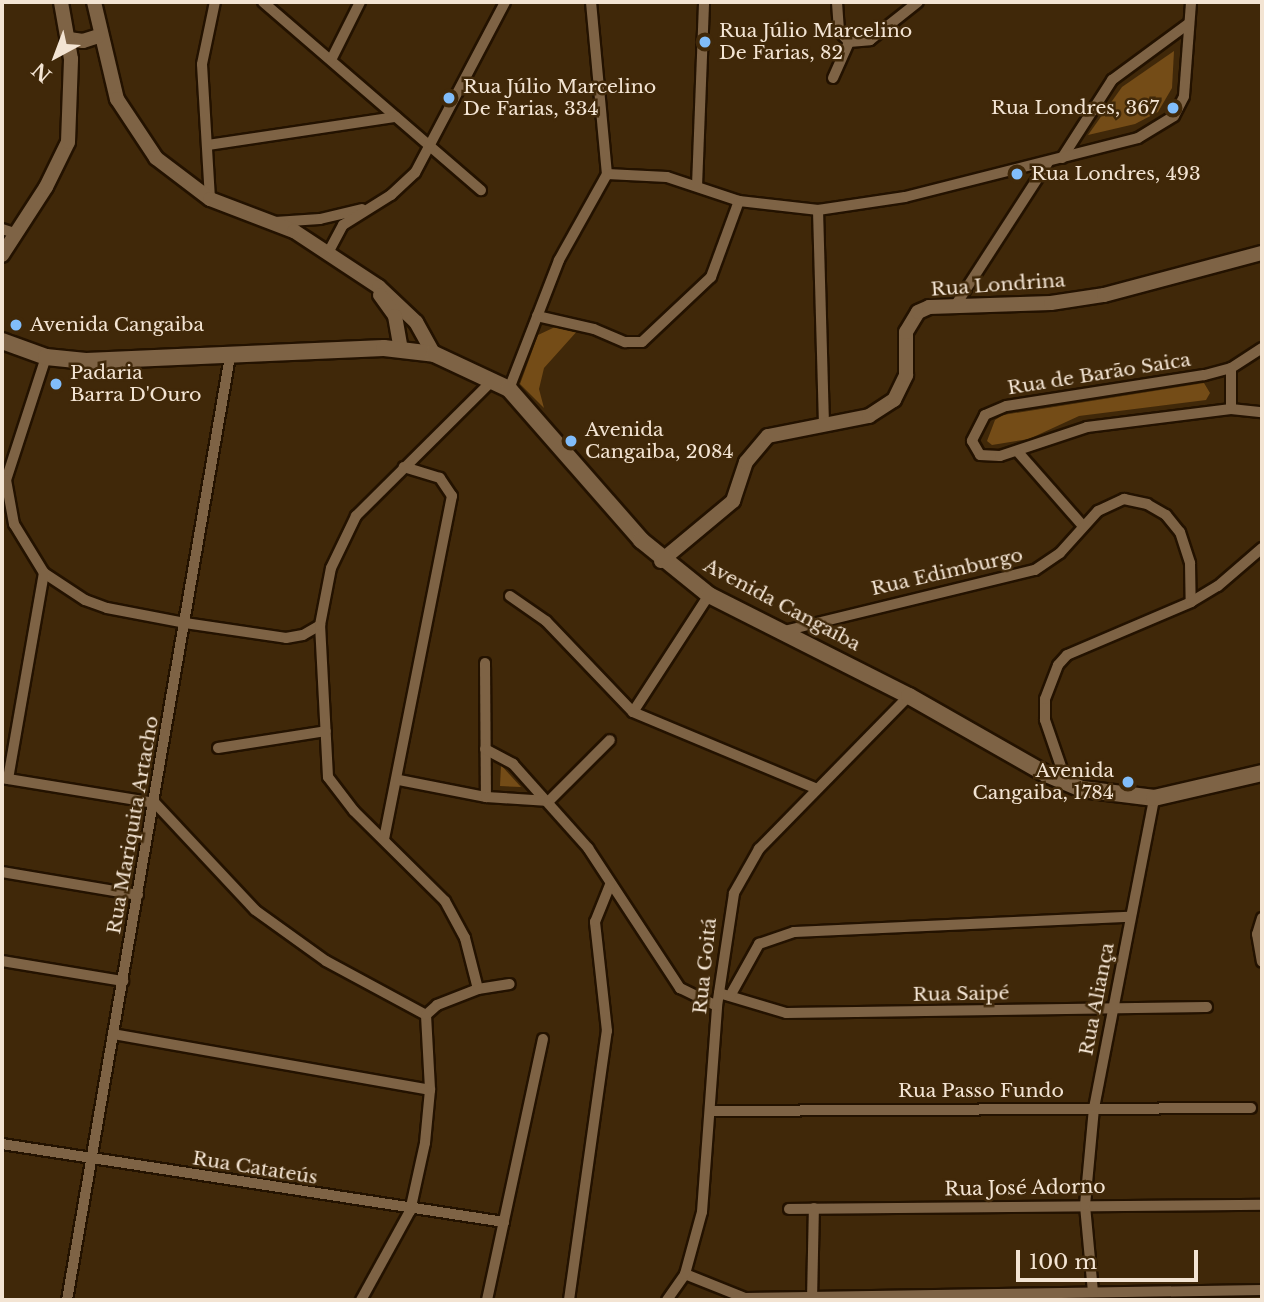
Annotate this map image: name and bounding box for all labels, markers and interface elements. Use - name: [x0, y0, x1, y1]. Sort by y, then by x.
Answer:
- place label: Rua Júlio Marcelino De Farias, 82: [719, 20, 912, 64]
- north arrow: [21, 21, 91, 91]
- marker: Rua Júlio Marcelino De Farias, 82: [697, 34, 713, 50]
- text: N: [28, 58, 56, 87]
- place label: Rua Júlio Marcelino De Farias, 334: [463, 76, 656, 120]
- marker: Rua Júlio Marcelino De Farias, 334: [441, 90, 457, 106]
- place label: Rua Londres, 367: [991, 97, 1159, 119]
- marker: Rua Londres, 367: [1165, 100, 1181, 116]
- place label: Rua Londres, 493: [1031, 163, 1201, 185]
- marker: Rua Londres, 493: [1009, 166, 1025, 182]
- street label: Rua Londrina: [930, 269, 1066, 301]
- place label: Avenida Cangaiba: [30, 314, 204, 336]
- marker: Avenida Cangaiba: [8, 317, 24, 333]
- street label: Rua de Barão Saica: [1006, 348, 1192, 400]
- place label: Padaria Barra D'Ouro: [70, 362, 202, 406]
- marker: Padaria Barra D'Ouro: [48, 376, 64, 392]
- place label: Avenida Cangaiba, 2084: [585, 419, 734, 463]
- marker: Avenida Cangaiba, 2084: [563, 433, 579, 449]
- street label: Rua Edimburgo: [869, 543, 1025, 601]
- street label: Avenida Cangaíba: [700, 554, 864, 656]
- street label: Rua Mariquita Artacho: [102, 714, 164, 936]
- place label: Avenida Cangaiba, 1784: [973, 760, 1114, 804]
- marker: Avenida Cangaiba, 1784: [1120, 774, 1136, 790]
- street label: Rua Goitá: [689, 917, 721, 1015]
- street label: Rua Aliança: [1075, 940, 1119, 1058]
- street label: Rua Saipé: [912, 982, 1010, 1006]
- street label: Rua Passo Fundo: [898, 1080, 1064, 1102]
- street label: Rua Catateús: [191, 1147, 319, 1189]
- street label: Rua José Adorno: [944, 1175, 1106, 1201]
- scale bar: [1019, 1236, 1201, 1280]
- text: 100 m: [1029, 1249, 1097, 1275]

